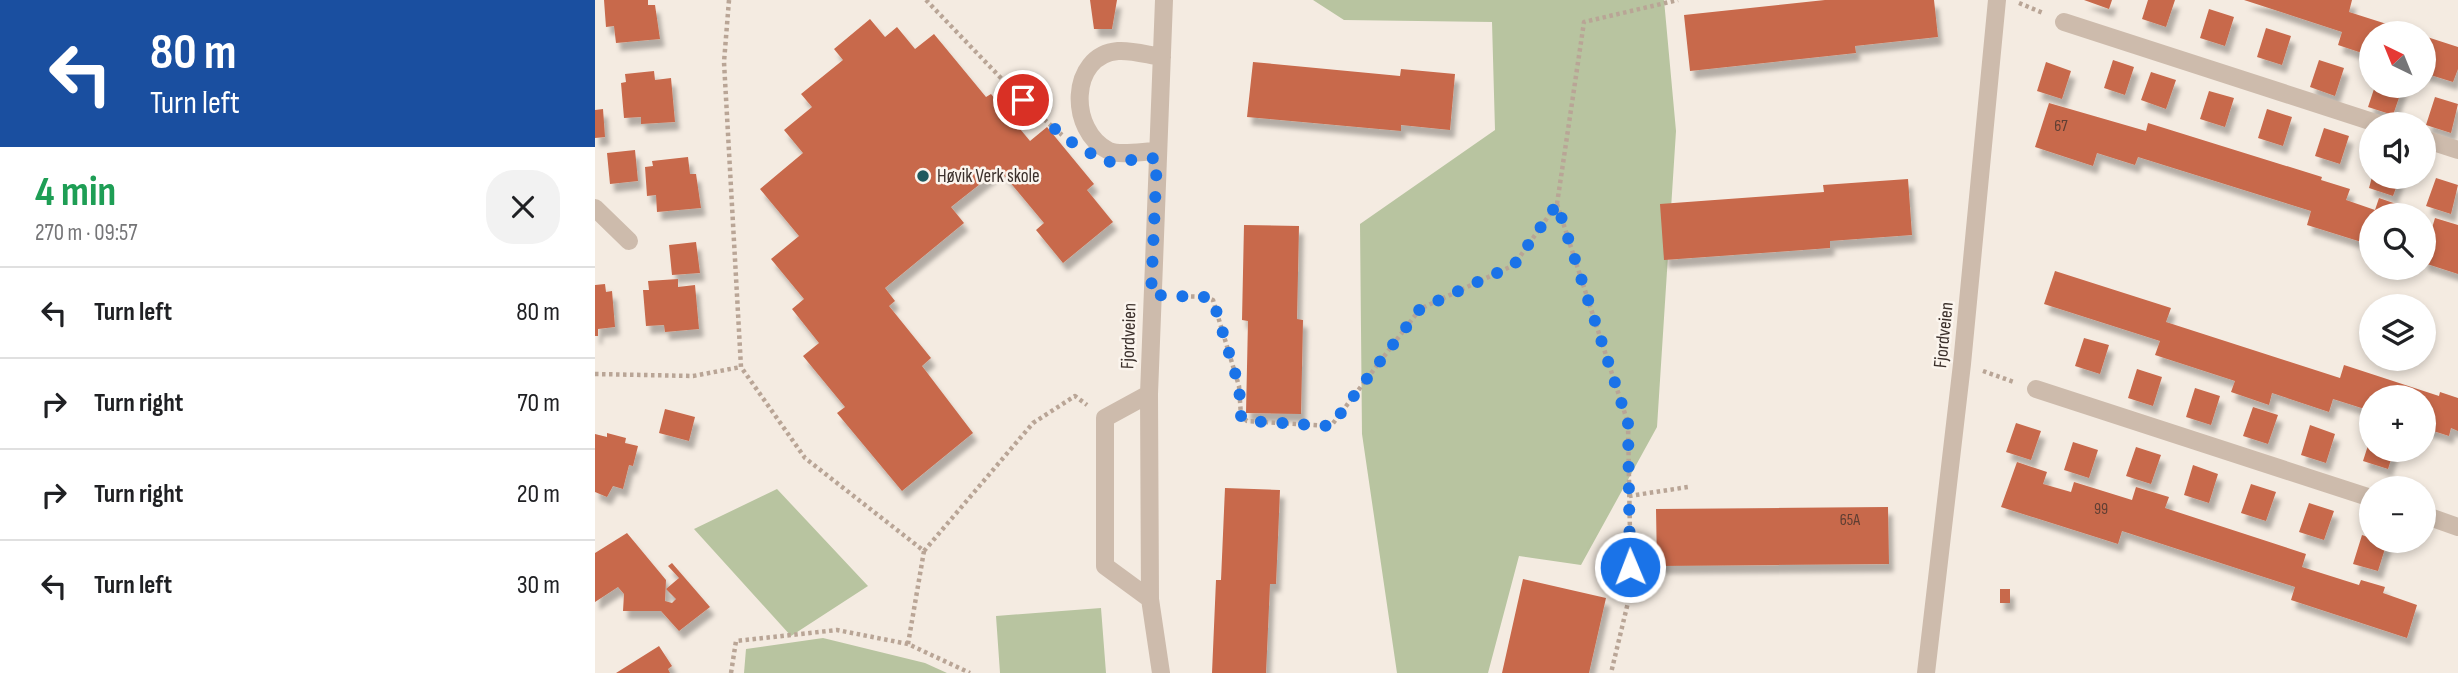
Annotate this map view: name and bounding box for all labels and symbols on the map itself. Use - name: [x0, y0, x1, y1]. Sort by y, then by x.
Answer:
- north arrow: [2359, 21, 2436, 98]
- pin: [993, 70, 1053, 130]
- house number: 67: [2054, 117, 2068, 136]
- place label: Høvik Verk skole: [937, 165, 1040, 188]
- marker: Høvik Verk skole: [915, 168, 931, 184]
- street label: Fjordveien: [1929, 301, 1959, 369]
- street label: Fjordveien: [1116, 303, 1142, 369]
- house number: 99: [2094, 500, 2108, 519]
- house number: 65A: [1840, 511, 1860, 530]
- position arrow: [1593, 530, 1667, 604]

